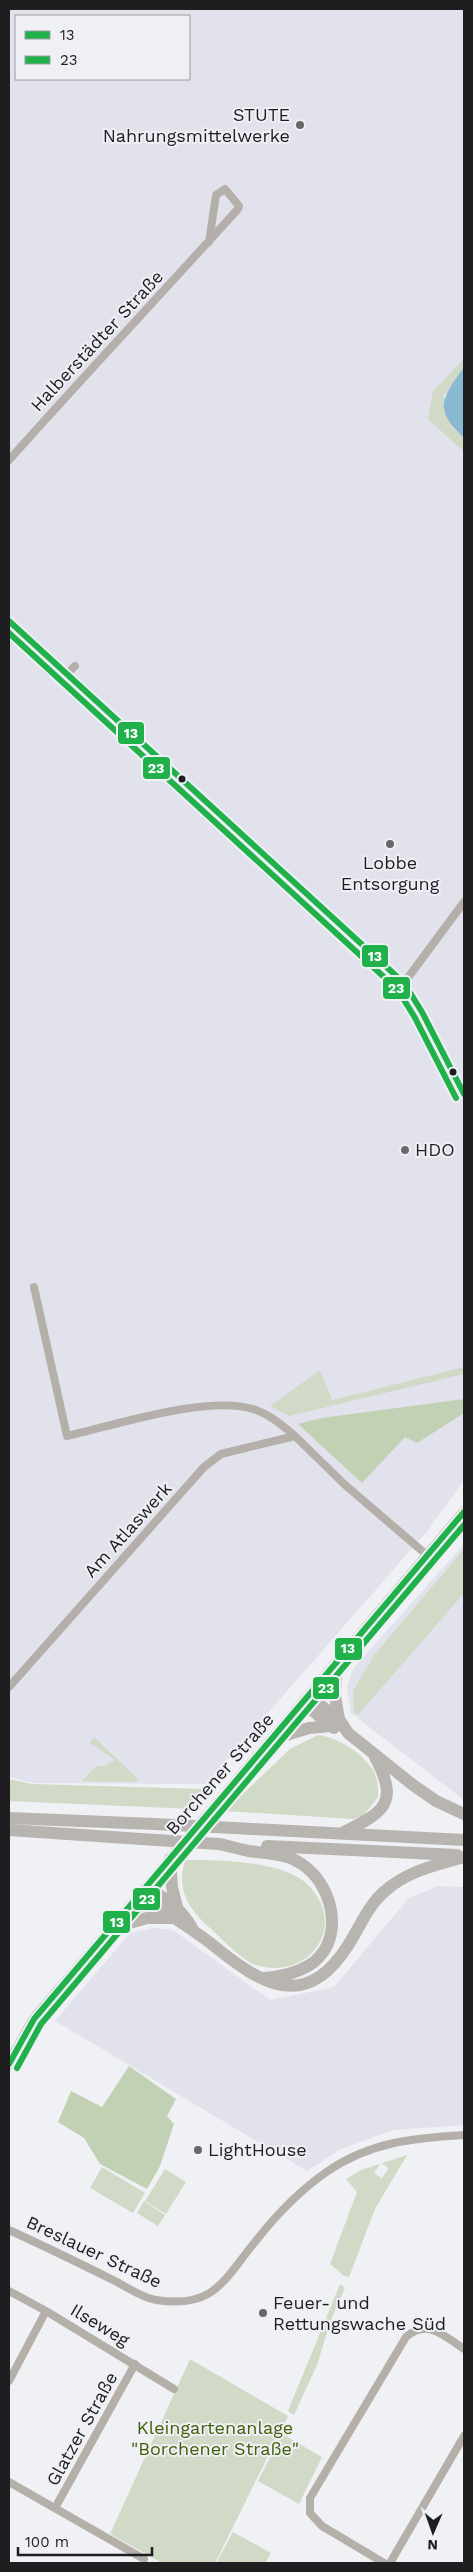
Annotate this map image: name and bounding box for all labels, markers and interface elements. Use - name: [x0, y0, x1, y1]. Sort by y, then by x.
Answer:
- legend: [15, 15, 190, 80]
- text: 13: [60, 26, 75, 44]
- text: 23: [60, 51, 78, 69]
- place label: STUTE Nahrungsmittelwerke: [103, 104, 290, 146]
- marker: STUTE Nahrungsmittelwerke: [294, 119, 306, 131]
- street label: Halberstädter Straße: [26, 266, 167, 415]
- line badge: 13: [117, 721, 145, 745]
- text: 13: [124, 725, 138, 741]
- line badge: 23: [142, 756, 171, 780]
- text: 23: [148, 760, 164, 776]
- unlabelled marker: [177, 774, 187, 784]
- marker: Lobbe Entsorgung: [384, 838, 396, 850]
- place label: Lobbe Entsorgung: [341, 852, 440, 894]
- line badge: 13: [361, 944, 389, 968]
- text: 13: [368, 948, 382, 964]
- line badge: 23: [382, 976, 411, 1000]
- text: 23: [388, 980, 404, 996]
- unlabelled marker: [448, 1067, 458, 1077]
- place label: HDO: [415, 1139, 455, 1160]
- marker: HDO: [399, 1144, 411, 1156]
- street label: Am Atlaswerk: [79, 1478, 176, 1582]
- line badge: 13: [334, 1637, 363, 1661]
- text: 13: [341, 1640, 355, 1656]
- line badge: 23: [312, 1676, 340, 1700]
- text: 23: [318, 1680, 334, 1696]
- street label: Borchener Straße: [161, 1709, 278, 1839]
- line badge: 23: [132, 1887, 161, 1911]
- text: 23: [139, 1891, 155, 1907]
- line badge: 13: [102, 1910, 131, 1934]
- text: 13: [110, 1914, 124, 1930]
- place label: LightHouse: [208, 2139, 307, 2160]
- marker: LightHouse: [192, 2144, 204, 2156]
- street label: Breslauer Straße: [23, 2211, 165, 2292]
- place label: Feuer- und Rettungswache Süd: [273, 2292, 446, 2334]
- street label: Ilseweg: [67, 2299, 134, 2351]
- marker: Feuer- und Rettungswache Süd: [257, 2307, 269, 2319]
- street label: Glatzer Straße: [42, 2368, 121, 2489]
- park label: Kleingartenanlage "Borchener Straße": [131, 2417, 299, 2459]
- north arrow: [408, 2507, 458, 2557]
- scale bar: [18, 2524, 151, 2556]
- text: 100 m: [25, 2533, 69, 2551]
- text: N: [427, 2537, 438, 2553]

